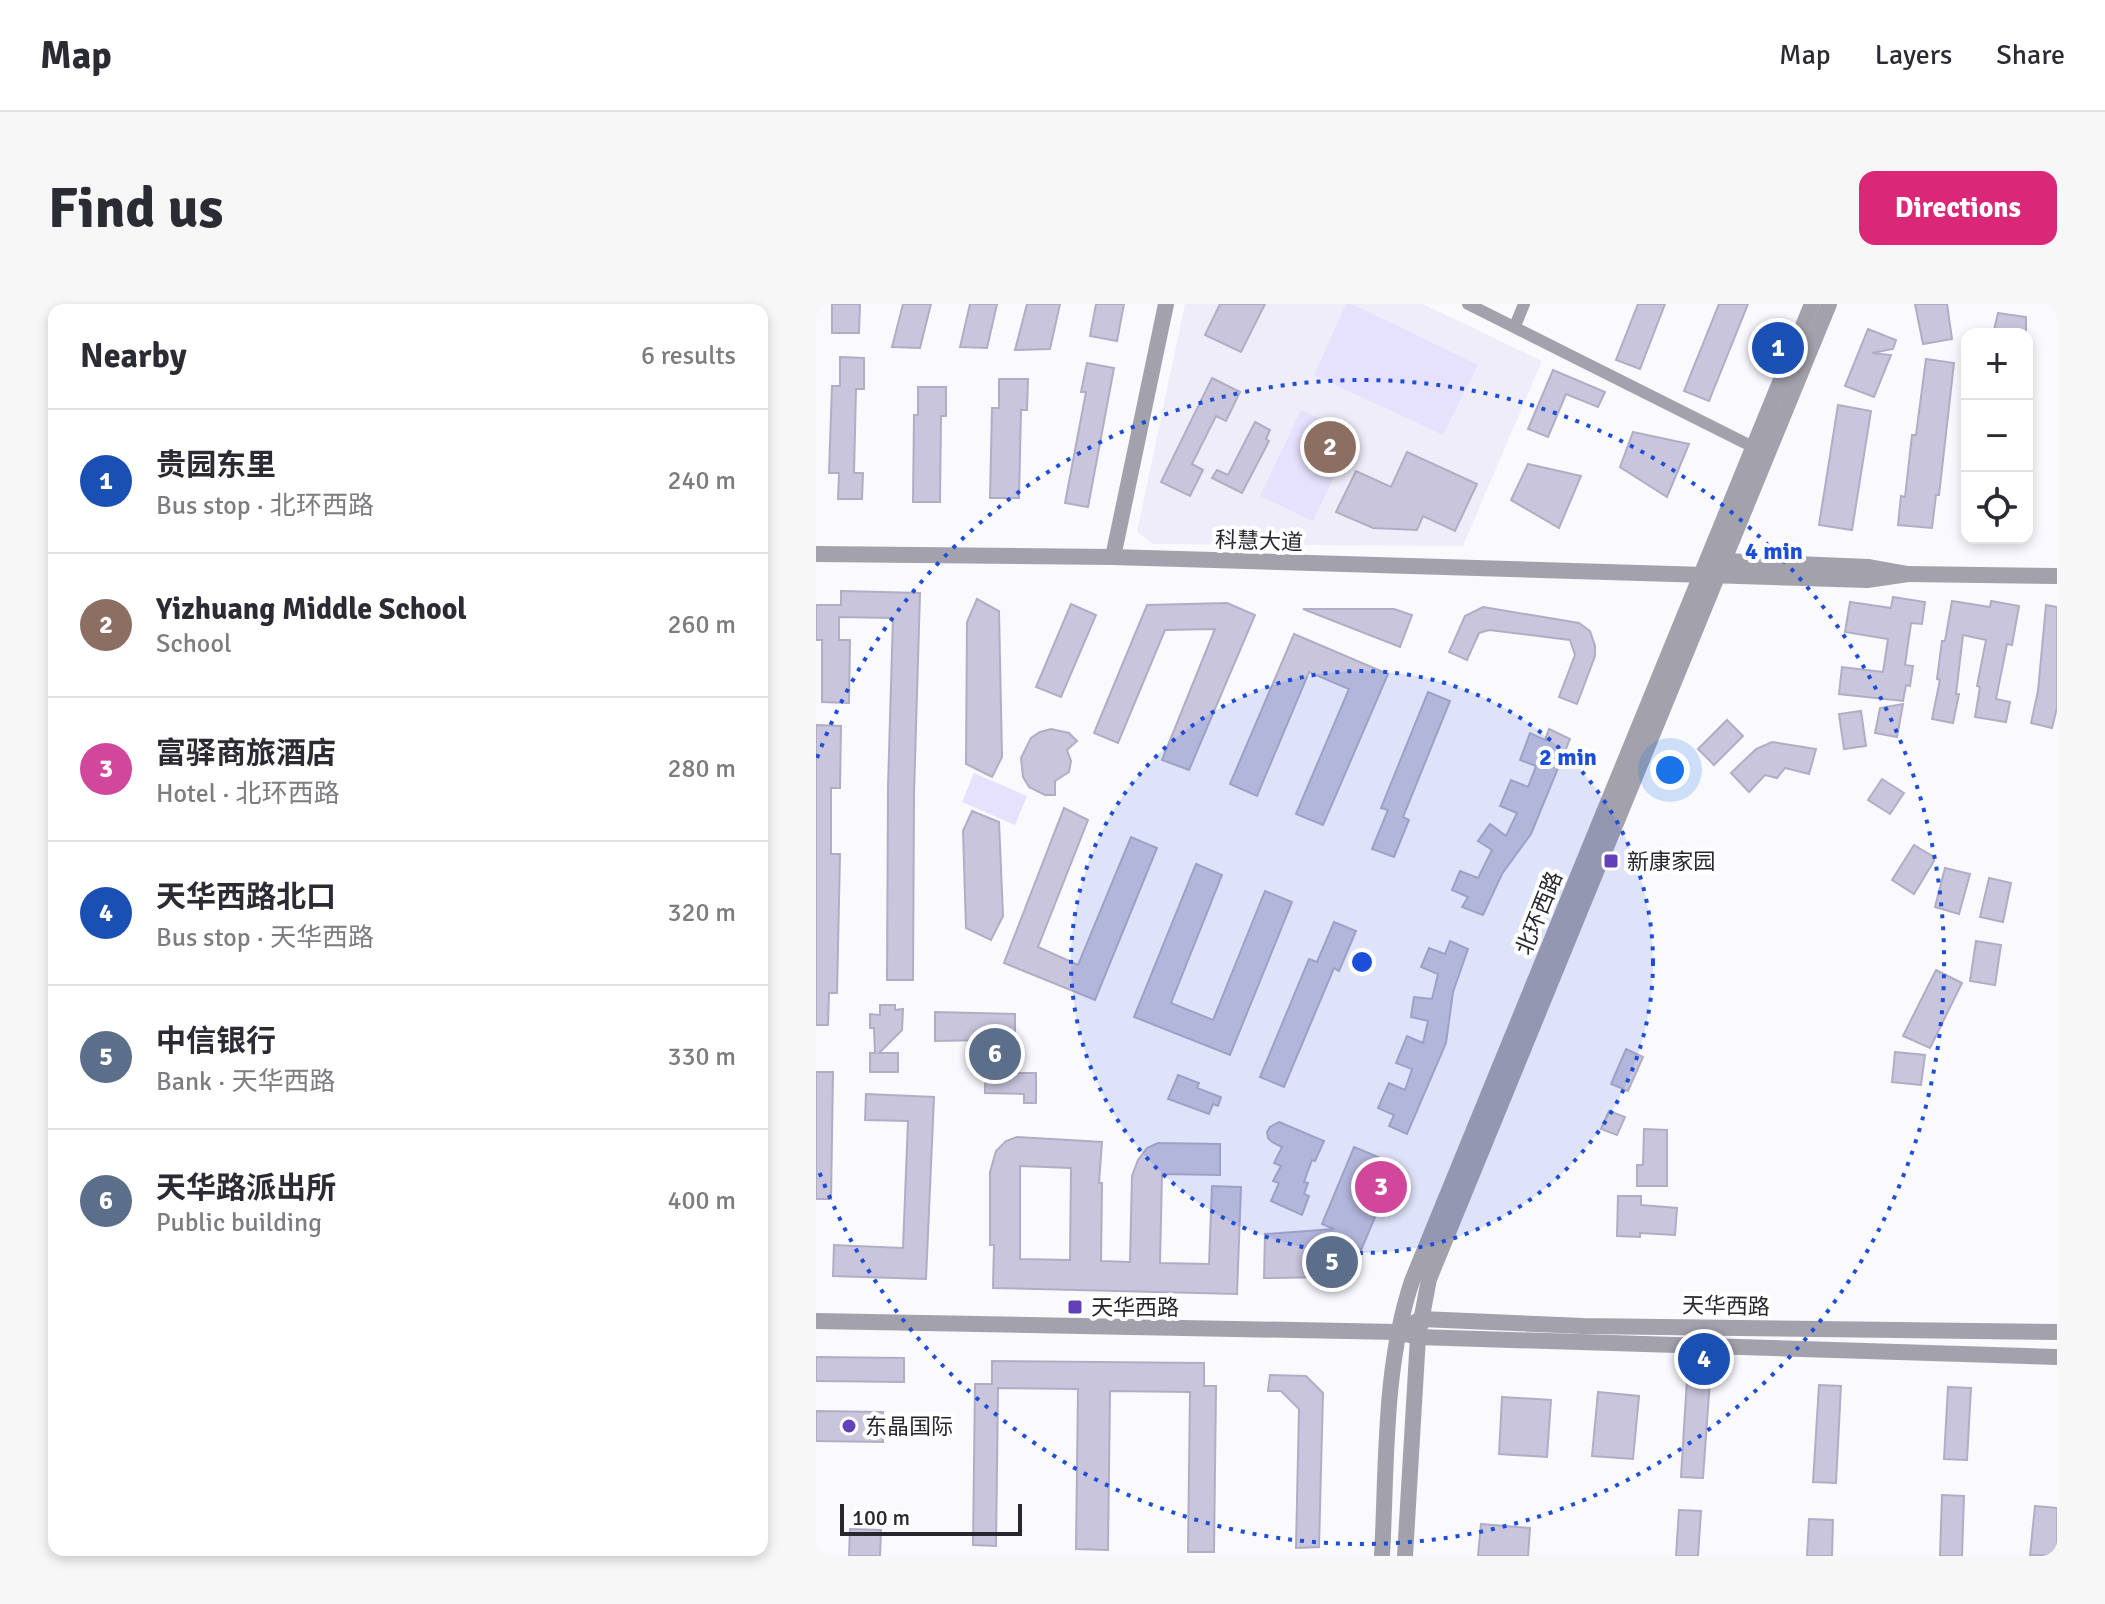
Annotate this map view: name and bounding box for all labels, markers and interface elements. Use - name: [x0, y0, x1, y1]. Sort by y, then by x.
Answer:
- text: Map: [40, 32, 112, 79]
- text: Map: [1779, 38, 1831, 72]
- text: Layers: [1875, 38, 1952, 72]
- text: Share: [1996, 38, 2065, 72]
- button: Directions: [1859, 171, 2057, 245]
- text: Find us: [48, 174, 223, 243]
- pin: 1: [1752, 318, 1804, 378]
- map controls: [1961, 328, 2033, 544]
- button: +: [1961, 328, 2033, 400]
- text: Nearby: [80, 335, 187, 377]
- text: 6 results: [641, 340, 736, 372]
- button: −: [1961, 400, 2033, 472]
- pin: 2: [1304, 417, 1356, 477]
- text: 贵园东里: [156, 447, 276, 484]
- text: 1: [99, 465, 113, 497]
- text: 240 m: [667, 465, 736, 497]
- button: locate: [1961, 472, 2033, 544]
- text: Bus stop · 北环西路: [156, 490, 374, 522]
- street label: 科慧大道: [1215, 526, 1303, 556]
- text: 4 min: [1745, 536, 1803, 566]
- text: Yizhuang Middle School: [156, 591, 467, 628]
- text: 2: [99, 609, 113, 641]
- text: 260 m: [667, 609, 736, 641]
- text: School: [156, 628, 232, 660]
- text: 富驿商旅酒店: [156, 735, 336, 772]
- text: 2 min: [1539, 742, 1597, 772]
- your location: [1650, 750, 1690, 790]
- text: 3: [99, 753, 113, 785]
- text: 280 m: [667, 753, 736, 785]
- text: Hotel · 北环西路: [156, 778, 340, 810]
- place label: 新康家园: [1627, 848, 1715, 875]
- marker: 新康家园: [1602, 852, 1620, 870]
- street label: 北环西路: [1510, 867, 1568, 959]
- text: 天华西路北口: [156, 879, 336, 916]
- text: 4: [99, 897, 113, 929]
- text: 320 m: [667, 897, 736, 929]
- text: Bus stop · 天华西路: [156, 922, 374, 954]
- centre of rings: [1348, 948, 1376, 976]
- text: 中信银行: [156, 1023, 276, 1060]
- pin: 6: [969, 1024, 1021, 1084]
- text: 5: [99, 1041, 113, 1073]
- text: 330 m: [667, 1041, 736, 1073]
- text: Bank · 天华西路: [156, 1066, 336, 1098]
- pin: 3: [1355, 1157, 1407, 1217]
- text: 天华路派出所: [156, 1170, 336, 1207]
- text: 6: [99, 1185, 113, 1217]
- text: 400 m: [667, 1185, 736, 1217]
- text: Public building: [156, 1207, 322, 1239]
- pin: 5: [1306, 1232, 1358, 1292]
- street label: 天华西路: [1682, 1292, 1770, 1320]
- place label: 天华西路: [1091, 1294, 1179, 1321]
- marker: 天华西路: [1066, 1298, 1084, 1316]
- pin: 4: [1678, 1329, 1730, 1389]
- place label: 东晶国际: [865, 1413, 953, 1440]
- marker: 东晶国际: [840, 1417, 858, 1435]
- scale bar: [840, 1500, 1022, 1536]
- text: 100 m: [852, 1504, 910, 1531]

